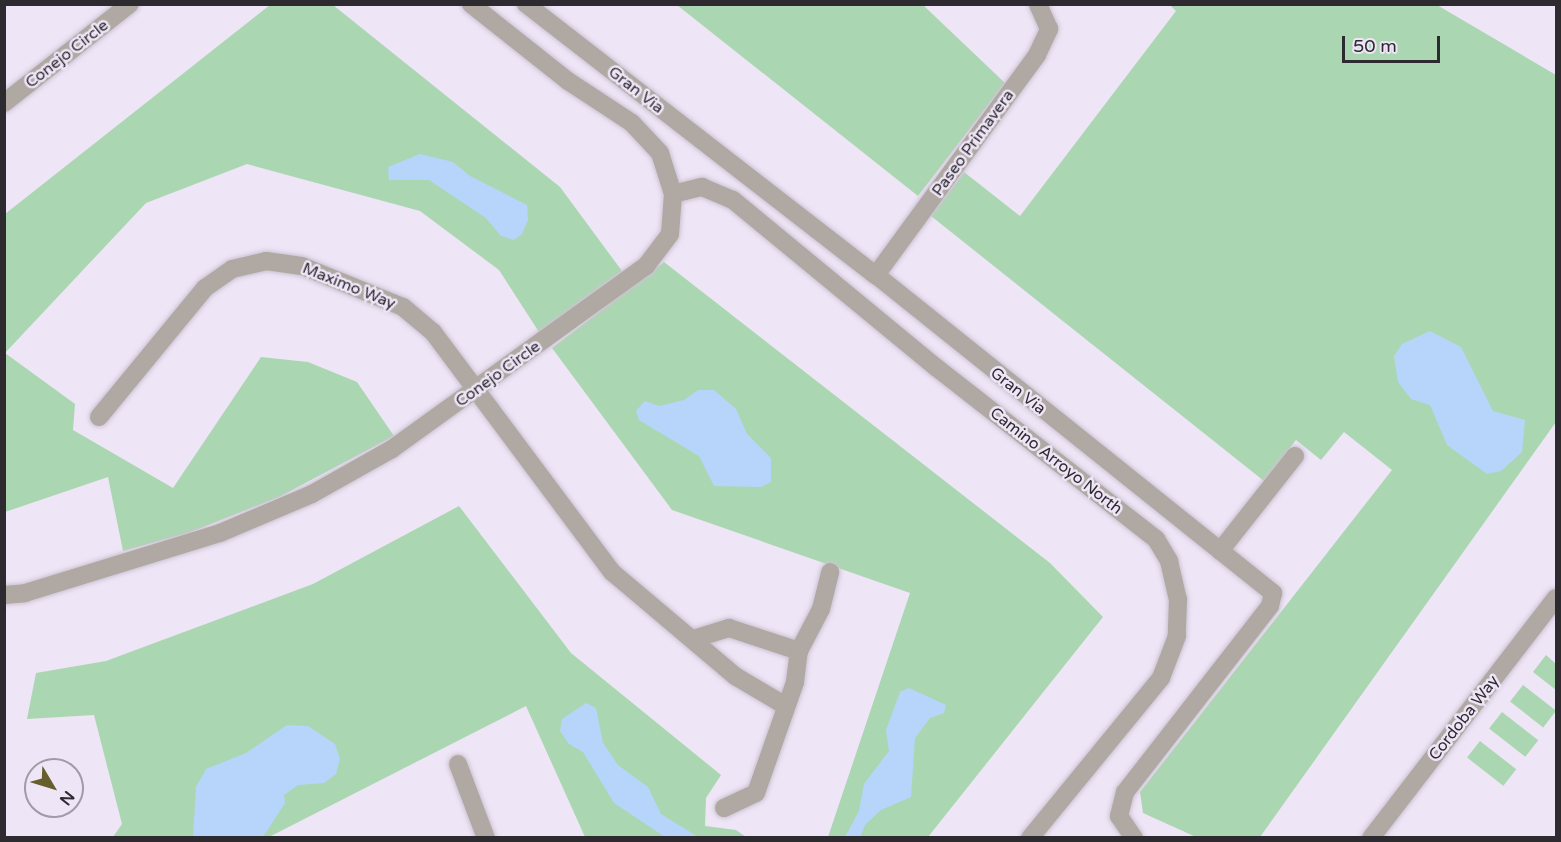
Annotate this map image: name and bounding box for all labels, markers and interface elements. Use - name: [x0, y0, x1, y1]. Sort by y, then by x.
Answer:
- street label: Conejo Circle: [22, 16, 112, 92]
- scale bar: [1345, 24, 1442, 62]
- text: 50 m: [1353, 35, 1397, 57]
- street label: Gran Via: [604, 62, 668, 118]
- street label: Paseo Primavera: [928, 86, 1018, 200]
- street label: Maximo Way: [300, 259, 398, 313]
- street label: Conejo Circle: [452, 337, 544, 411]
- street label: Gran Via: [986, 363, 1050, 419]
- street label: Camino Arroyo North: [986, 403, 1126, 519]
- street label: Cordoba Way: [1425, 672, 1503, 764]
- north arrow: [24, 758, 84, 818]
- text: N: [55, 787, 78, 809]

